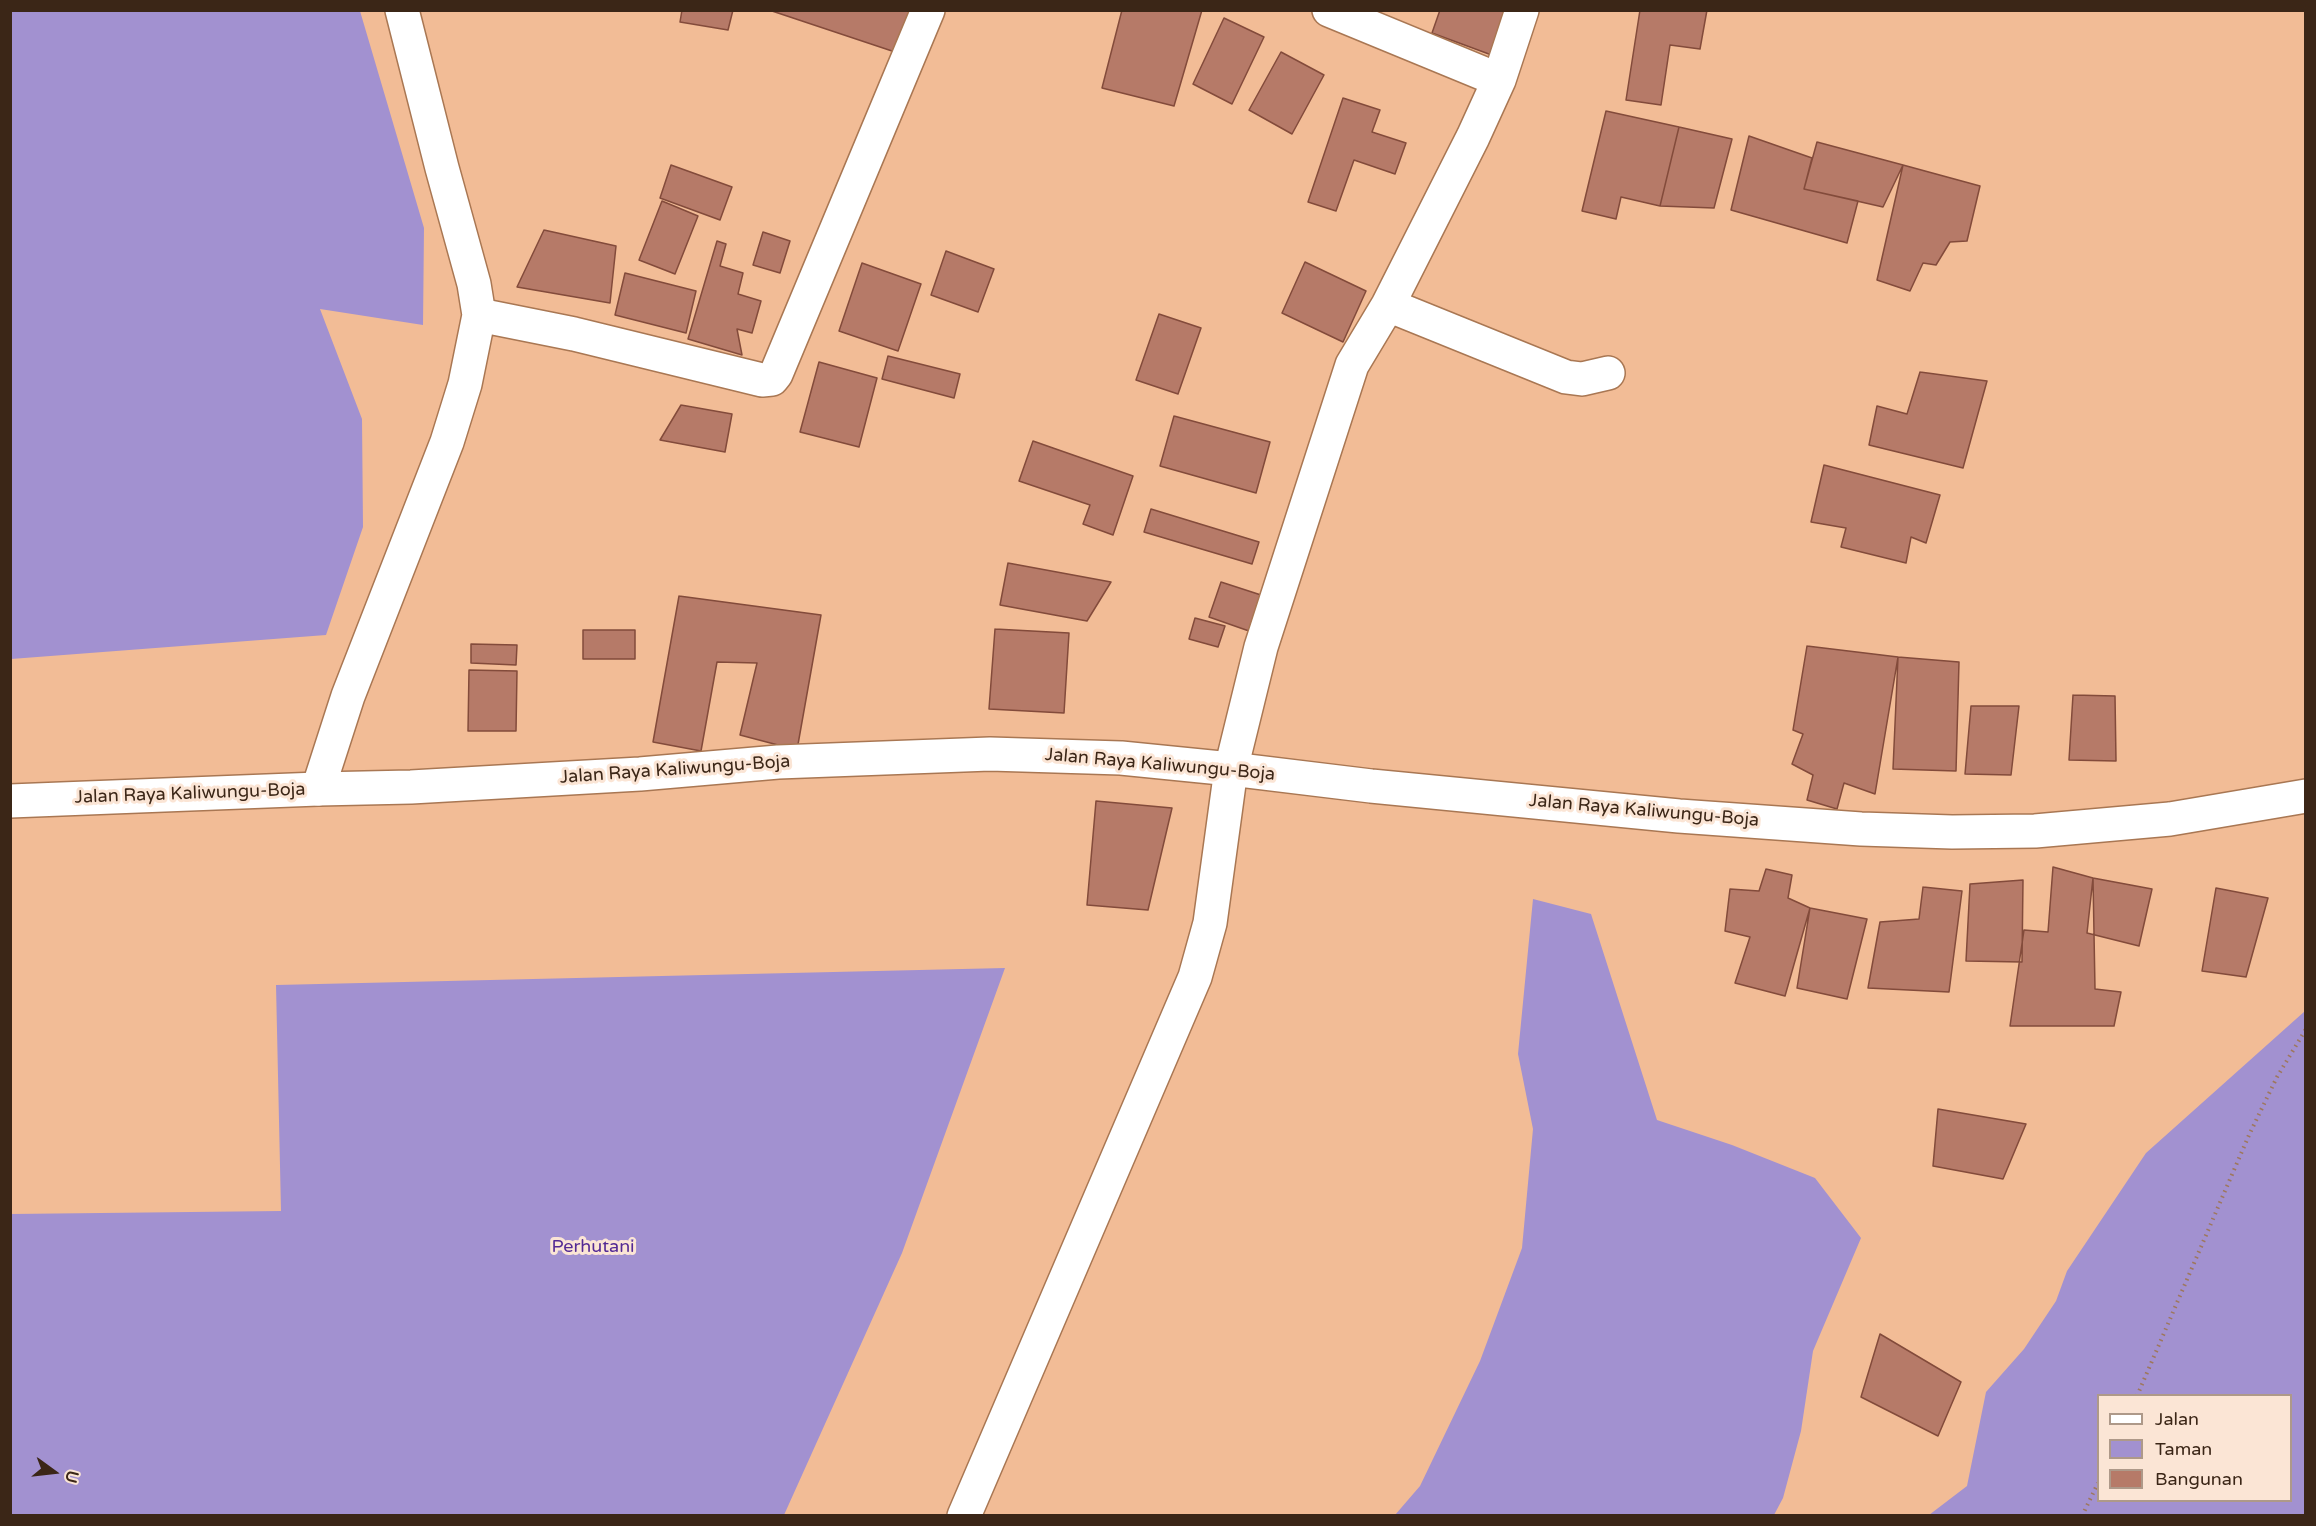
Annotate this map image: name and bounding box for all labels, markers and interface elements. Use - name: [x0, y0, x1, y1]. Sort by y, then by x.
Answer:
- street label: Jalan Raya Kaliwungu-Boja: [1044, 744, 1276, 786]
- street label: Jalan Raya Kaliwungu-Boja: [559, 751, 791, 789]
- street label: Jalan Raya Kaliwungu-Boja: [74, 779, 306, 809]
- street label: Jalan Raya Kaliwungu-Boja: [1528, 790, 1760, 832]
- park label: Perhutani: [551, 1236, 635, 1258]
- legend: [2097, 1394, 2292, 1502]
- text: Jalan: [2155, 1408, 2199, 1430]
- text: Taman: [2155, 1438, 2212, 1460]
- north arrow: [24, 1442, 84, 1502]
- text: U: [60, 1468, 83, 1485]
- text: Bangunan: [2155, 1468, 2243, 1490]

